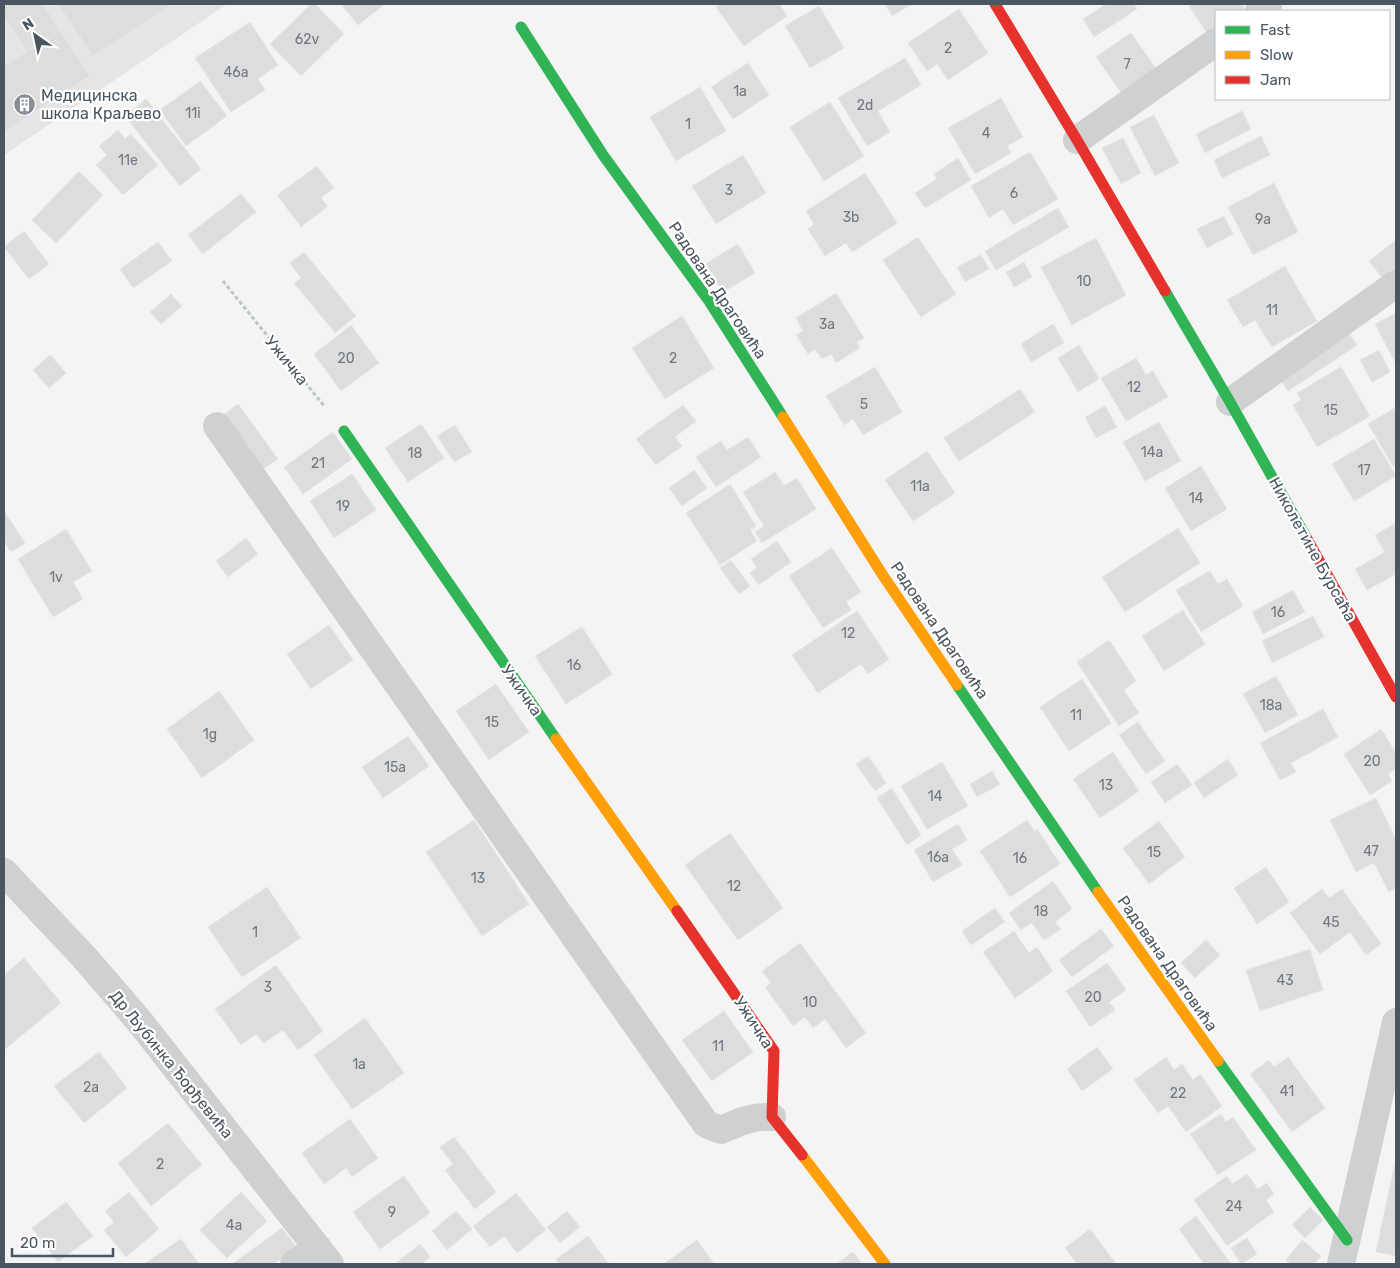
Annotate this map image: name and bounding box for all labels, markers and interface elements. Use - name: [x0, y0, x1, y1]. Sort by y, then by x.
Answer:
- north arrow: [10, 10, 60, 60]
- legend: [1215, 10, 1390, 100]
- text: N: [19, 15, 37, 34]
- text: Fast: [1260, 21, 1290, 39]
- house number: 62v: [295, 31, 319, 48]
- house number: 2: [944, 40, 952, 57]
- text: Slow: [1260, 46, 1293, 64]
- house number: 7: [1123, 56, 1131, 73]
- house number: 46a: [224, 64, 248, 81]
- text: Jam: [1260, 71, 1291, 89]
- house number: 1a: [733, 83, 747, 100]
- place label: Медицинска школа Краљево: [41, 86, 161, 123]
- building icon: Медицинска школа Краљево: [13, 92, 37, 116]
- house number: 2d: [857, 97, 873, 114]
- house number: 11i: [185, 105, 201, 122]
- house number: 1: [685, 116, 691, 133]
- house number: 4: [982, 125, 991, 142]
- house number: 11e: [118, 152, 138, 169]
- house number: 3: [725, 182, 733, 199]
- house number: 6: [1010, 185, 1018, 202]
- house number: 3b: [843, 209, 859, 226]
- house number: 9a: [1255, 211, 1271, 228]
- street label: Радована Драговића: [665, 218, 771, 362]
- house number: 10: [1077, 273, 1092, 290]
- house number: 11: [1266, 302, 1278, 319]
- house number: 3a: [819, 316, 835, 333]
- street label: Ужичка: [261, 332, 312, 389]
- house number: 20: [337, 350, 355, 367]
- house number: 2: [669, 350, 677, 367]
- house number: 12: [1127, 379, 1141, 396]
- house number: 5: [860, 396, 868, 413]
- house number: 15: [1324, 402, 1338, 419]
- house number: 14a: [1141, 444, 1163, 461]
- house number: 18: [408, 445, 423, 462]
- house number: 21: [311, 455, 325, 472]
- house number: 17: [1357, 462, 1371, 479]
- street label: Николетине Бурсаћа: [1265, 474, 1360, 625]
- house number: 11a: [910, 478, 930, 495]
- house number: 14: [1189, 490, 1204, 507]
- house number: 19: [336, 498, 350, 515]
- street label: Радована Драговића: [887, 558, 993, 702]
- house number: 1v: [49, 569, 63, 586]
- house number: 16: [1271, 604, 1285, 621]
- house number: 12: [841, 625, 855, 642]
- house number: 16: [567, 657, 581, 674]
- street label: Ужичка: [497, 661, 546, 720]
- house number: 18a: [1260, 697, 1282, 714]
- house number: 11: [1070, 707, 1082, 724]
- house number: 15: [485, 714, 499, 731]
- house number: 1g: [203, 726, 217, 743]
- house number: 20: [1363, 753, 1381, 770]
- house number: 15a: [384, 759, 406, 776]
- house number: 13: [1099, 777, 1113, 794]
- house number: 14: [928, 788, 943, 805]
- house number: 47: [1363, 843, 1379, 860]
- house number: 15: [1147, 844, 1161, 861]
- house number: 16a: [927, 849, 949, 866]
- house number: 16: [1013, 850, 1027, 867]
- house number: 13: [471, 870, 485, 887]
- house number: 12: [727, 878, 741, 895]
- street label: Радована Драговића: [1114, 892, 1222, 1035]
- house number: 18: [1034, 903, 1049, 920]
- house number: 45: [1322, 914, 1340, 931]
- house number: 1: [252, 924, 258, 941]
- house number: 43: [1276, 972, 1294, 989]
- house number: 3: [264, 979, 272, 996]
- street label: Др Љубинка Ђорђевића: [106, 986, 237, 1142]
- house number: 20: [1084, 989, 1102, 1006]
- street label: Ужичка: [730, 993, 777, 1052]
- house number: 10: [803, 994, 818, 1011]
- house number: 11: [712, 1038, 724, 1055]
- house number: 1a: [352, 1056, 366, 1073]
- house number: 2a: [83, 1079, 99, 1096]
- house number: 41: [1280, 1083, 1294, 1100]
- house number: 22: [1170, 1085, 1186, 1102]
- house number: 2: [156, 1156, 164, 1173]
- house number: 24: [1226, 1198, 1243, 1215]
- house number: 9: [388, 1204, 396, 1221]
- house number: 4a: [226, 1217, 242, 1234]
- scale bar: [12, 1226, 114, 1258]
- text: 20 m: [20, 1234, 55, 1252]

